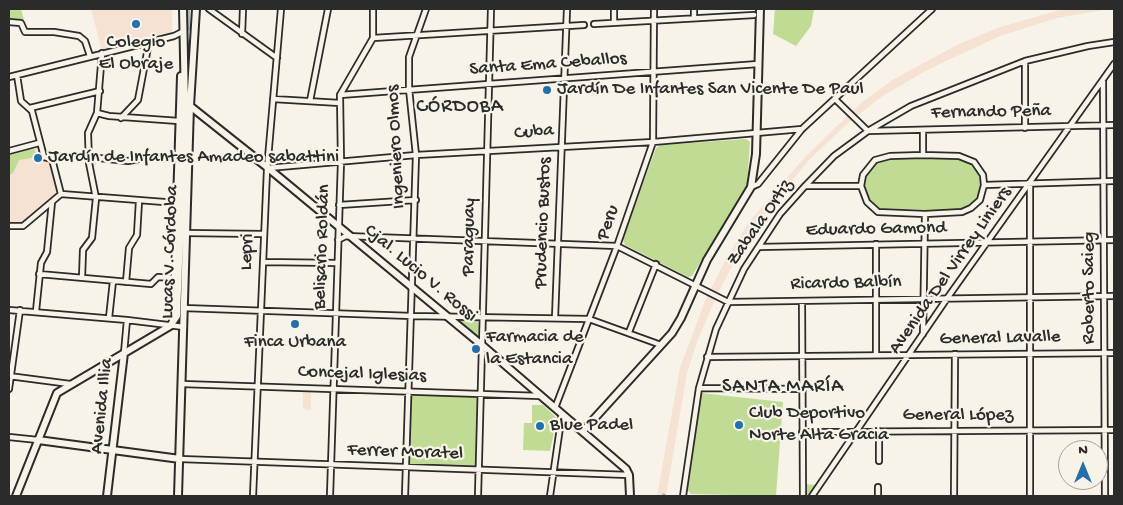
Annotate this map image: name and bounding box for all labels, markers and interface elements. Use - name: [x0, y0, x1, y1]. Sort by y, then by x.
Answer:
- marker: Colegio El Obraje: [130, 18, 142, 30]
- place label: Colegio El Obraje: [99, 32, 173, 76]
- street label: Santa Ema Ceballos: [469, 48, 627, 82]
- place label: Jardín De Infantes San Vicente De Paul: [557, 79, 864, 101]
- street label: Ingeniero Olmos: [382, 84, 412, 210]
- marker: Jardín De Infantes San Vicente De Paul: [541, 84, 553, 96]
- district label: CÓRDOBA: [415, 96, 505, 120]
- street label: Fernando Peña: [931, 101, 1051, 125]
- street label: Cuba: [513, 120, 555, 146]
- place label: Jardín de Infantes Amadeo sabattini: [48, 147, 339, 169]
- marker: Jardín de Infantes Amadeo sabattini: [32, 152, 44, 164]
- street label: Prudencio Bustos: [530, 157, 558, 289]
- street label: Zabala Ortiz: [723, 175, 799, 271]
- street label: Avenida Del Virrey Liniers: [885, 183, 1017, 359]
- street label: Belisario Roldán: [309, 184, 337, 310]
- street label: Lucas V. Córdoba: [157, 185, 185, 319]
- street label: Paraguay: [458, 198, 482, 276]
- street label: Peru: [592, 202, 626, 244]
- street label: Eduardo Gamond: [805, 217, 947, 243]
- street label: Cjal. Lucio V. Rossi: [359, 220, 481, 328]
- street label: Roberto Saieg: [1079, 232, 1101, 344]
- street label: Lepri: [236, 233, 260, 271]
- street label: Ricardo Balbín: [790, 272, 902, 296]
- marker: Finca Urbana: [289, 318, 301, 330]
- place label: Farmacia de la Estancia: [486, 327, 584, 371]
- street label: General Lavalle: [939, 327, 1061, 351]
- place label: Finca Urbana: [244, 332, 346, 354]
- marker: Farmacia de la Estancia: [470, 343, 482, 355]
- street label: Avenida Illia: [87, 357, 119, 455]
- street label: Concejal Iglesias: [298, 361, 426, 389]
- district label: SANTA MARÍA: [721, 376, 845, 400]
- place label: Club Deportivo Norte Alta Gracia: [749, 403, 889, 447]
- street label: General López: [903, 405, 1013, 427]
- place label: Blue Padel: [550, 415, 633, 437]
- marker: Club Deportivo Norte Alta Gracia: [733, 419, 745, 431]
- marker: Blue Padel: [534, 420, 546, 432]
- street label: Ferrer Moratel: [347, 440, 463, 466]
- north arrow: [1058, 440, 1108, 490]
- text: N: [1078, 442, 1088, 459]

